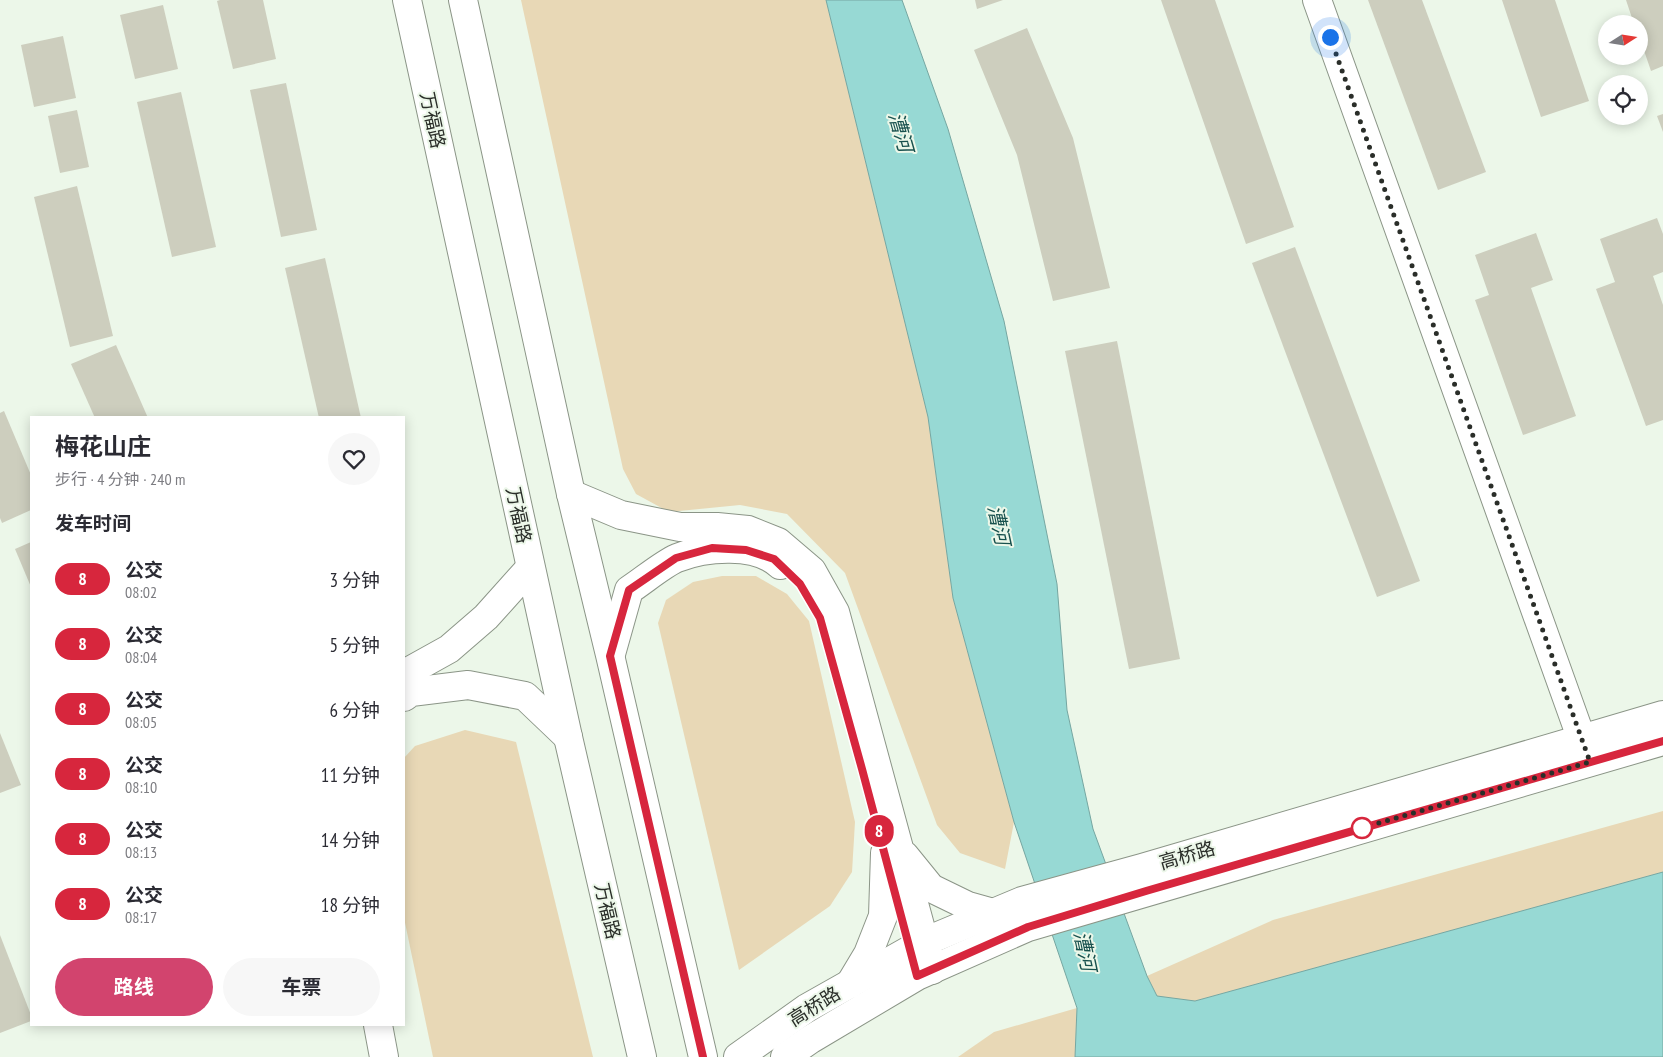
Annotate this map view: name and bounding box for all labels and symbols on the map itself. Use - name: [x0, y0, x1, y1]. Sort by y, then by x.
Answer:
- north arrow: [1598, 15, 1648, 65]
- your location: [1318, 25, 1343, 50]
- street label: 万福路: [415, 90, 451, 150]
- water label: 漕河: [883, 109, 920, 159]
- street label: 万福路: [501, 485, 537, 545]
- water label: 漕河: [982, 503, 1017, 551]
- line badge: 8: [863, 815, 895, 847]
- unlabelled marker: [1351, 817, 1373, 839]
- street label: 高桥路: [1156, 836, 1218, 874]
- street label: 万福路: [590, 881, 626, 941]
- water label: 漕河: [1068, 929, 1103, 977]
- street label: 高桥路: [783, 981, 845, 1031]

